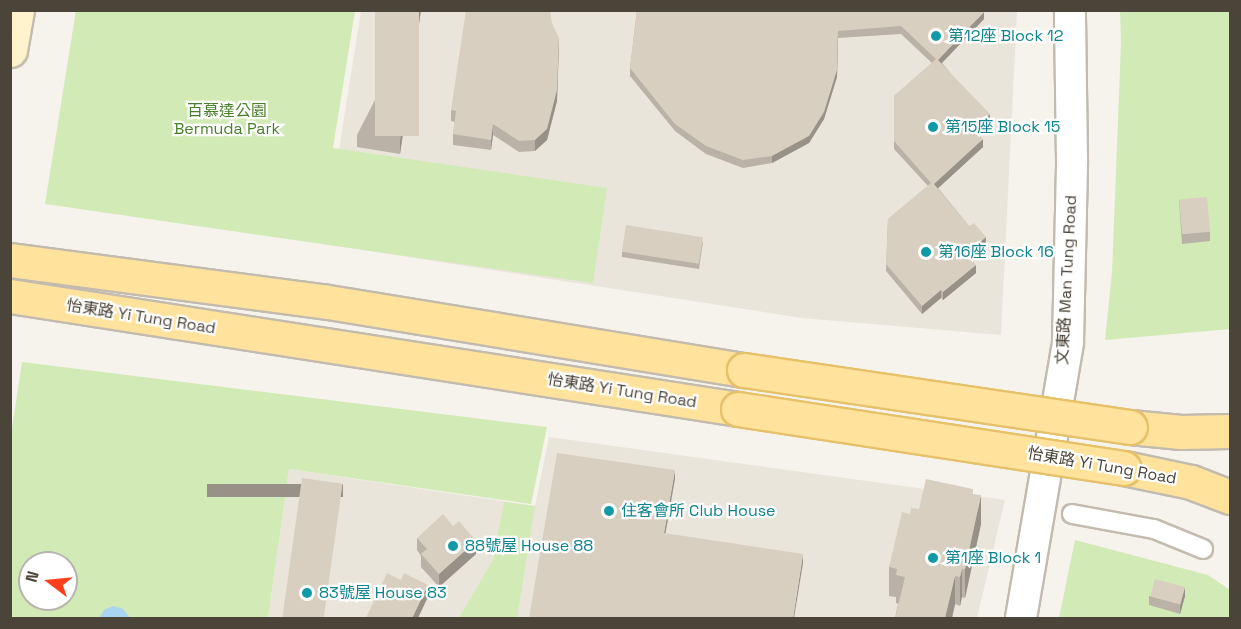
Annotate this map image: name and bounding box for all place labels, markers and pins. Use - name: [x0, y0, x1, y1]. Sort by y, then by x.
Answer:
- place label: 第12座 Block 12: [948, 26, 1063, 46]
- marker: 第12座 Block 12: [929, 29, 943, 43]
- place label: 第15座 Block 15: [945, 117, 1060, 137]
- marker: 第15座 Block 15: [926, 120, 940, 134]
- place label: 第16座 Block 16: [938, 242, 1054, 262]
- marker: 第16座 Block 16: [919, 245, 933, 259]
- place label: 住客會所 Club House: [621, 501, 776, 521]
- marker: 住客會所 Club House: [602, 504, 616, 518]
- place label: 88號屋 House 88: [465, 536, 593, 556]
- marker: 88號屋 House 88: [446, 539, 460, 553]
- place label: 第1座 Block 1: [945, 548, 1041, 568]
- marker: 第1座 Block 1: [926, 551, 940, 565]
- place label: 83號屋 House 83: [319, 583, 447, 603]
- marker: 83號屋 House 83: [300, 586, 314, 600]

